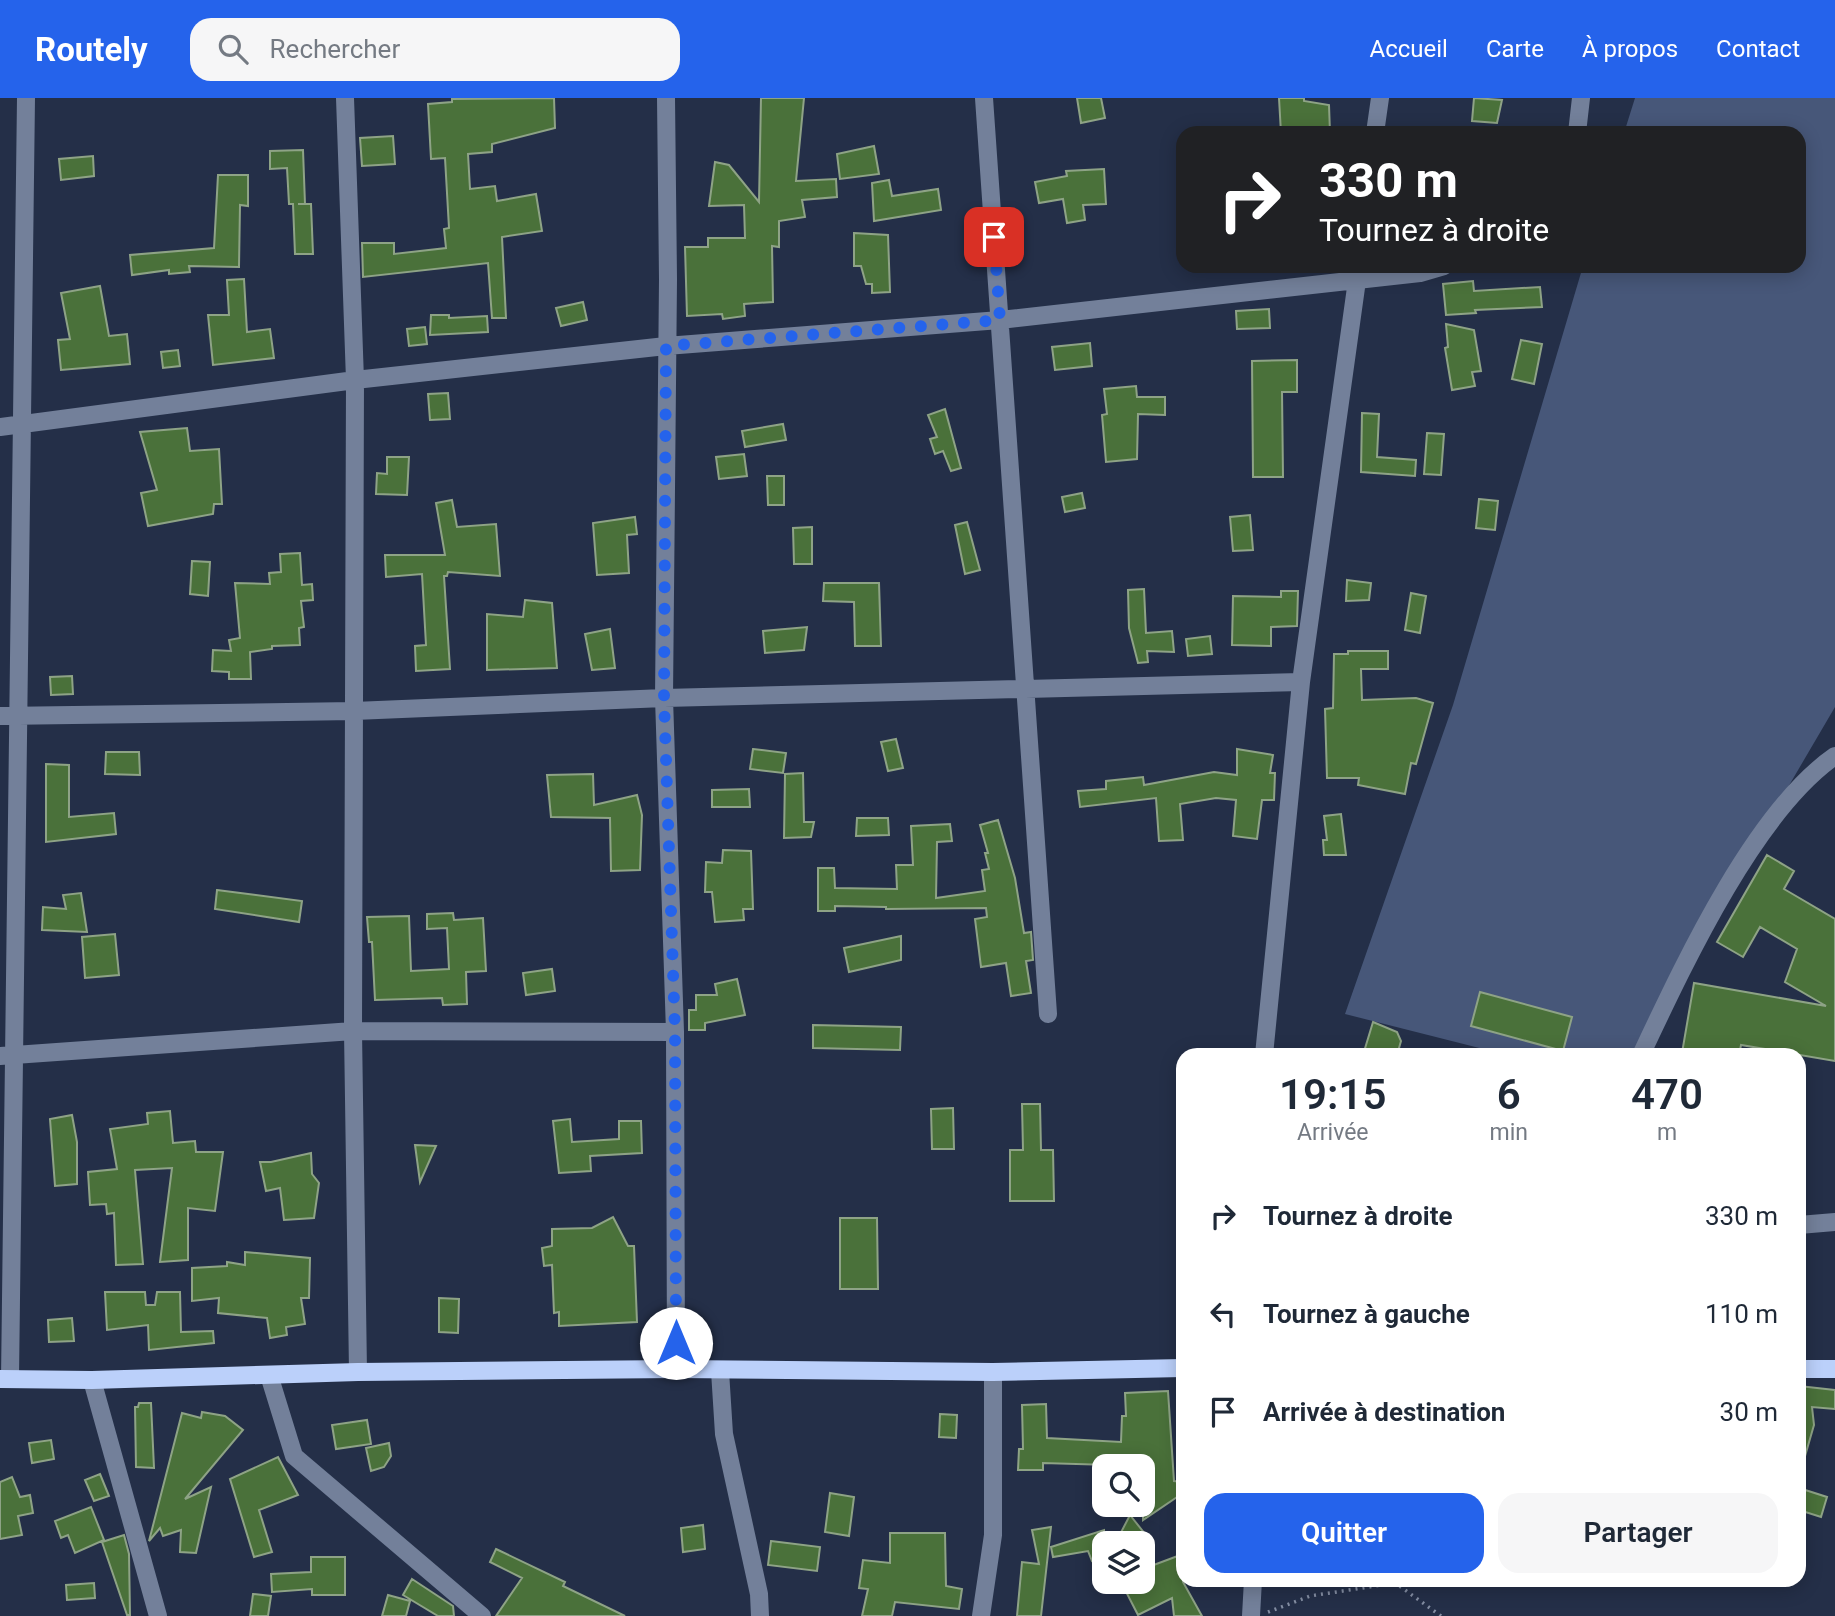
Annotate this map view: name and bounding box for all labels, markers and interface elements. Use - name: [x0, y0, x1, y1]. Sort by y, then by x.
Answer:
- search box: [190, 18, 680, 81]
- text: Routely: [35, 30, 148, 69]
- icon: search: [214, 30, 252, 68]
- text: Rechercher: [270, 34, 400, 64]
- text: Accueil: [1369, 35, 1448, 63]
- text: Carte: [1486, 35, 1544, 63]
- text: À propos: [1582, 35, 1678, 63]
- text: Contact: [1716, 35, 1800, 63]
- text: 330 m: [1319, 152, 1458, 209]
- icon: right: [1204, 154, 1295, 245]
- pin: [964, 207, 1024, 267]
- text: Tournez à droite: [1319, 211, 1549, 249]
- icon: arrive: [975, 218, 1013, 256]
- text: 19:15: [1279, 1070, 1386, 1119]
- text: 6: [1497, 1070, 1521, 1119]
- text: 470: [1631, 1070, 1703, 1119]
- text: Arrivée: [1297, 1119, 1369, 1146]
- text: min: [1489, 1119, 1528, 1146]
- text: m: [1657, 1119, 1677, 1146]
- icon: right: [1204, 1197, 1242, 1235]
- text: Tournez à droite: [1263, 1201, 1453, 1231]
- text: 330 m: [1705, 1201, 1778, 1231]
- icon: left: [1204, 1295, 1242, 1333]
- text: Tournez à gauche: [1263, 1299, 1470, 1329]
- text: 110 m: [1705, 1299, 1778, 1329]
- position arrow: [639, 1306, 713, 1380]
- icon: arrive: [1204, 1393, 1242, 1431]
- text: Arrivée à destination: [1263, 1397, 1505, 1427]
- text: 30 m: [1720, 1397, 1778, 1427]
- map controls: [1092, 1454, 1155, 1594]
- button: search: [1092, 1454, 1155, 1517]
- button: Quitter: [1204, 1493, 1484, 1573]
- button: Partager: [1498, 1493, 1778, 1573]
- button: layers: [1092, 1531, 1155, 1594]

